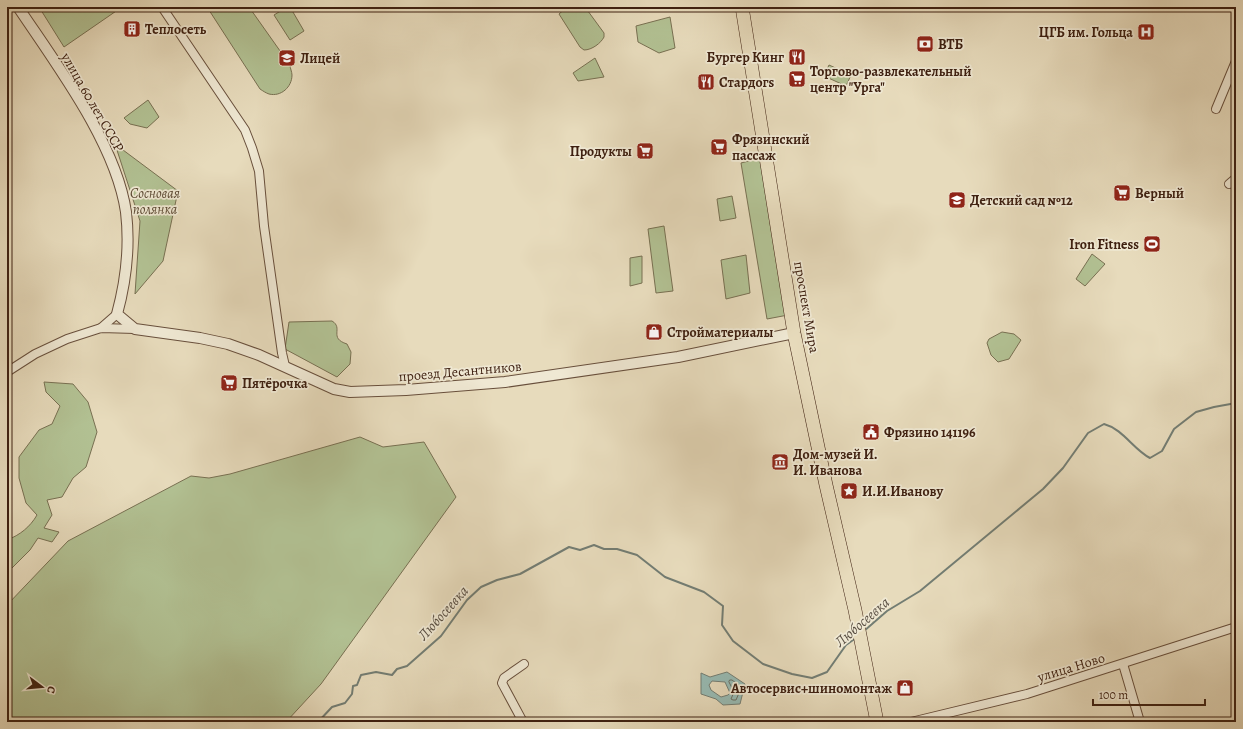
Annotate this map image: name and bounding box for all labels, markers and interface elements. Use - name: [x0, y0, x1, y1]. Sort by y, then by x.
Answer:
- building icon: Теплосеть: [122, 19, 142, 39]
- place label: Теплосеть: [145, 20, 207, 39]
- hospital icon: ЦГБ им. Гольца: [1136, 22, 1156, 42]
- place label: ЦГБ им. Гольца: [1039, 23, 1133, 42]
- bank icon: ВТБ: [915, 34, 935, 54]
- place label: ВТБ: [938, 35, 964, 54]
- restaurant icon: Бургер Кинг: [787, 47, 807, 67]
- street label: улица 60 лет СССР: [56, 48, 129, 155]
- school or university icon: Лицей: [277, 48, 297, 68]
- place label: Бургер Кинг: [707, 48, 784, 67]
- place label: Лицей: [300, 49, 340, 68]
- place label: Торгово-развлекательный центр "Урга": [810, 62, 972, 97]
- supermarket icon: Торгово-развлекательный центр "Урга": [787, 69, 807, 89]
- restaurant icon: Стардогs: [696, 72, 716, 92]
- place label: Стардогs: [719, 73, 775, 92]
- place label: Фрязинский пассаж: [732, 130, 810, 165]
- supermarket icon: Фрязинский пассаж: [709, 137, 729, 157]
- supermarket icon: Продукты: [635, 141, 655, 161]
- place label: Продукты: [570, 142, 632, 161]
- supermarket icon: Верный: [1112, 183, 1132, 203]
- park label: Сосновая полянка: [130, 184, 180, 219]
- place label: Верный: [1135, 184, 1184, 203]
- school or university icon: Детский сад №12: [947, 190, 967, 210]
- place label: Детский сад №12: [970, 191, 1073, 210]
- sports icon: Iron Fitness: [1142, 234, 1162, 254]
- place label: Iron Fitness: [1069, 235, 1139, 254]
- street label: проспект Мира: [789, 260, 824, 355]
- shop icon: Стройматериалы: [644, 322, 664, 342]
- place label: Стройматериалы: [667, 323, 773, 342]
- street label: проезд Десантников: [398, 357, 523, 386]
- supermarket icon: Пятёрочка: [219, 373, 239, 393]
- place label: Пятёрочка: [242, 374, 308, 393]
- public building icon: Фрязино 141196: [861, 422, 881, 442]
- place label: Фрязино 141196: [884, 423, 976, 442]
- place label: Дом-музей И. И. Иванова: [793, 445, 878, 480]
- museum icon: Дом-музей И. И. Иванова: [770, 452, 790, 472]
- place icon: И.И.Иванову: [839, 481, 859, 501]
- place label: И.И.Иванову: [862, 482, 943, 501]
- water label: Любосеевка: [412, 581, 473, 645]
- water label: Любосеевка: [829, 592, 894, 652]
- street label: улица Ново: [1034, 648, 1107, 687]
- north arrow: [22, 667, 62, 707]
- shop icon: Автосервис+шиномонтаж: [895, 678, 915, 698]
- place label: Автосервис+шиномонтаж: [730, 679, 892, 698]
- scale bar: [1093, 681, 1205, 707]
- text: С: [43, 684, 59, 695]
- text: 100 m: [1099, 687, 1128, 703]

